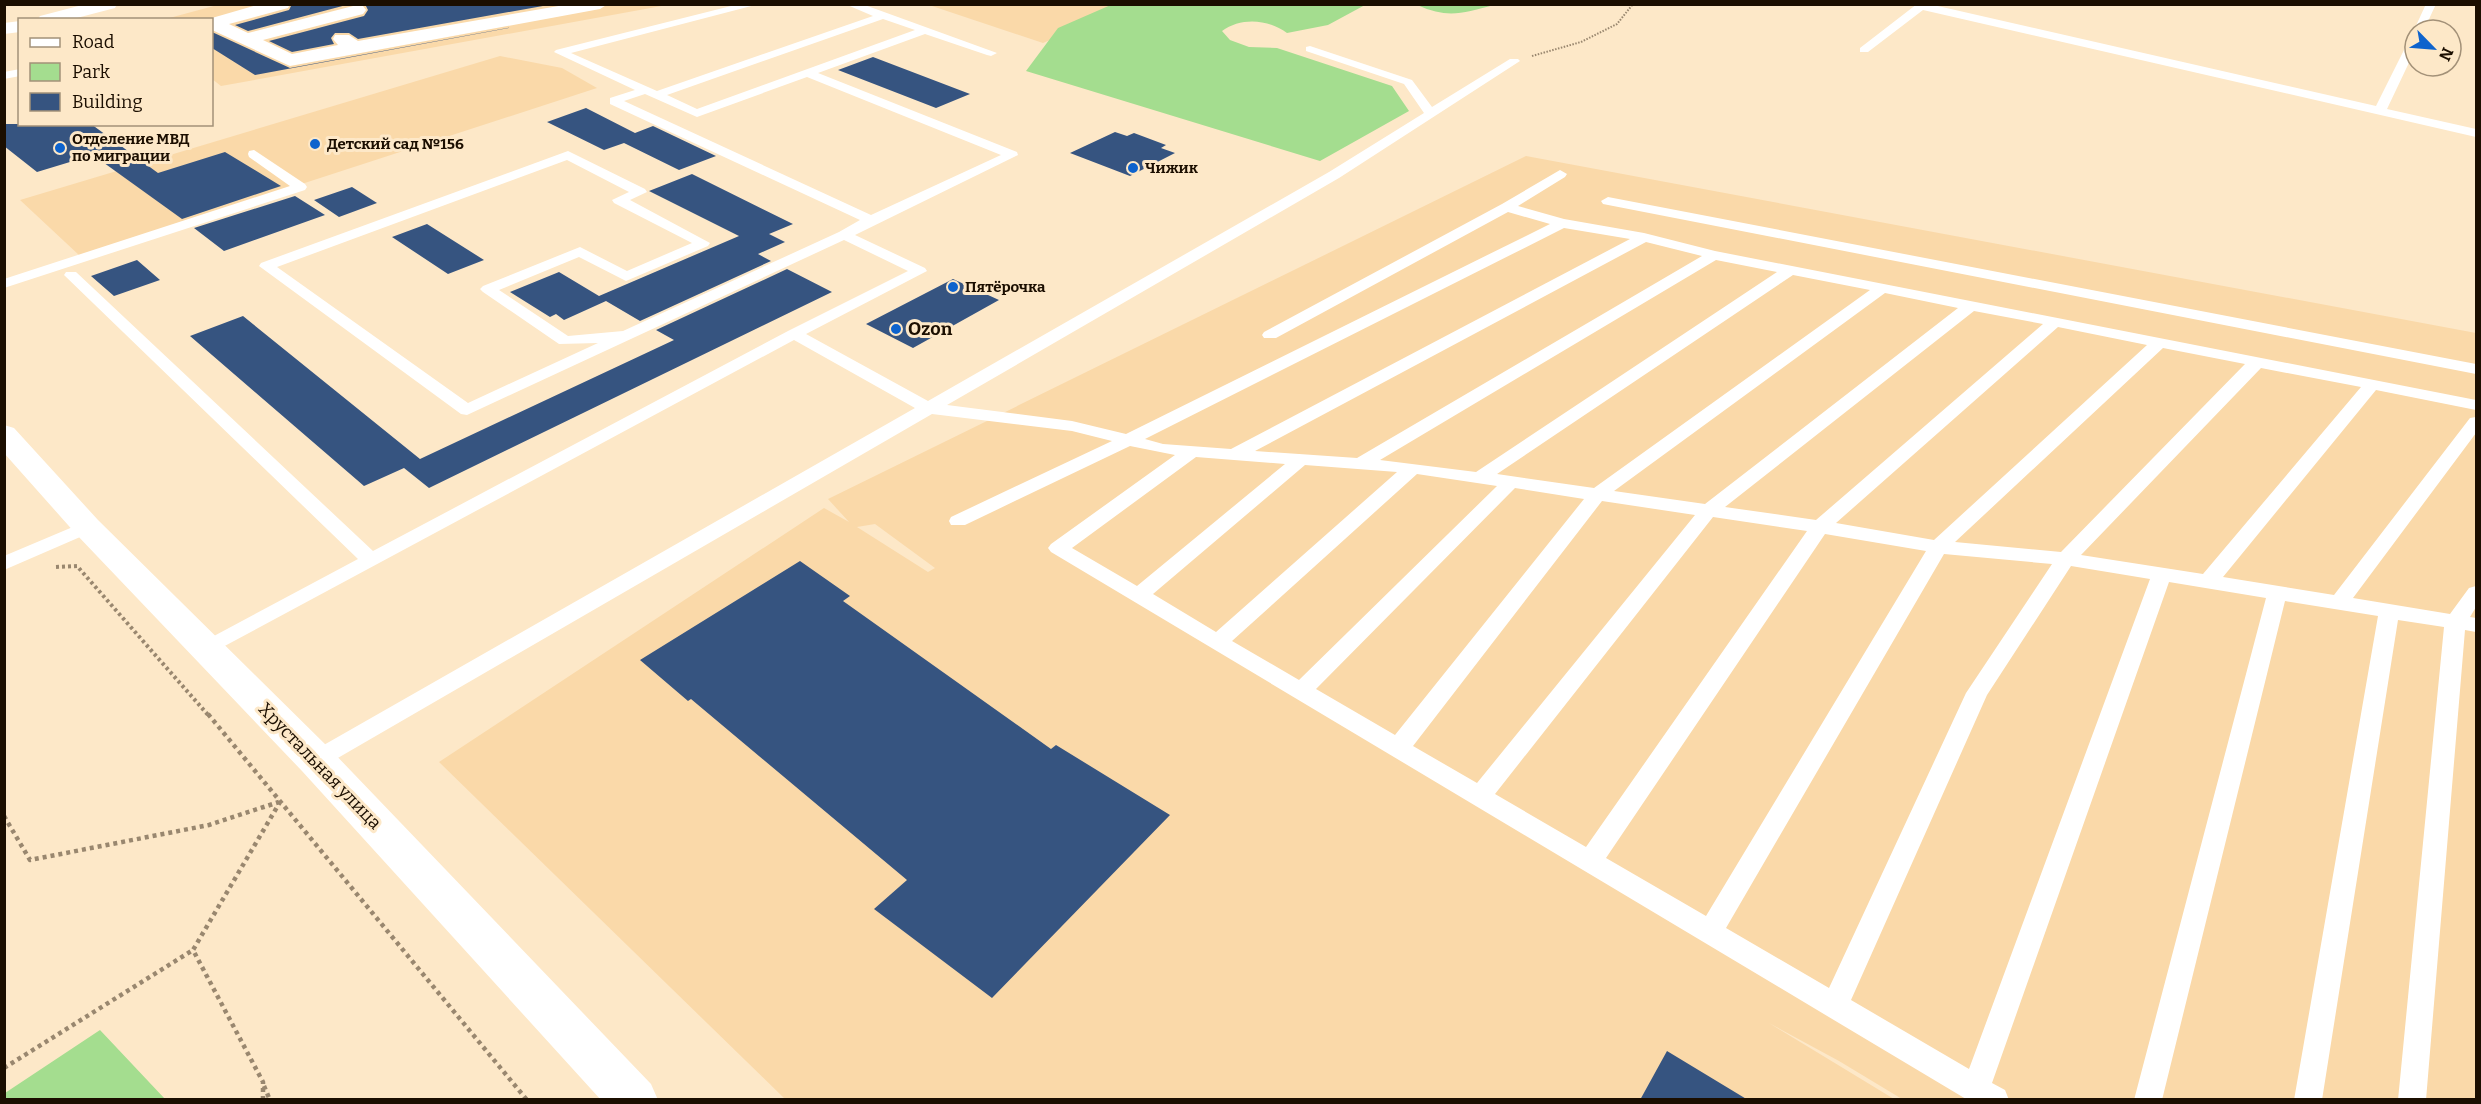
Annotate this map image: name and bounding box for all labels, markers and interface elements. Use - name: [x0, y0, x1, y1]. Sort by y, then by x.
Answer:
- legend: [18, 18, 213, 126]
- north arrow: [2403, 18, 2463, 78]
- text: Road: [72, 31, 115, 53]
- text: N: [2435, 45, 2457, 64]
- text: Park: [72, 61, 111, 83]
- text: Building: [72, 91, 143, 113]
- place label: Отделение МВД по миграции: [72, 130, 190, 165]
- place label: Детский сад №156: [327, 135, 464, 153]
- marker: Детский сад №156: [308, 137, 322, 151]
- marker: Отделение МВД по миграции: [53, 141, 67, 155]
- place label: Чижик: [1145, 159, 1199, 177]
- marker: Чижик: [1126, 161, 1140, 175]
- place label: Пятёрочка: [965, 278, 1046, 296]
- marker: Пятёрочка: [946, 280, 960, 294]
- place label: Ozon: [908, 318, 953, 340]
- marker: Ozon: [889, 322, 903, 336]
- street label: Хрустальная улица: [254, 698, 386, 834]

